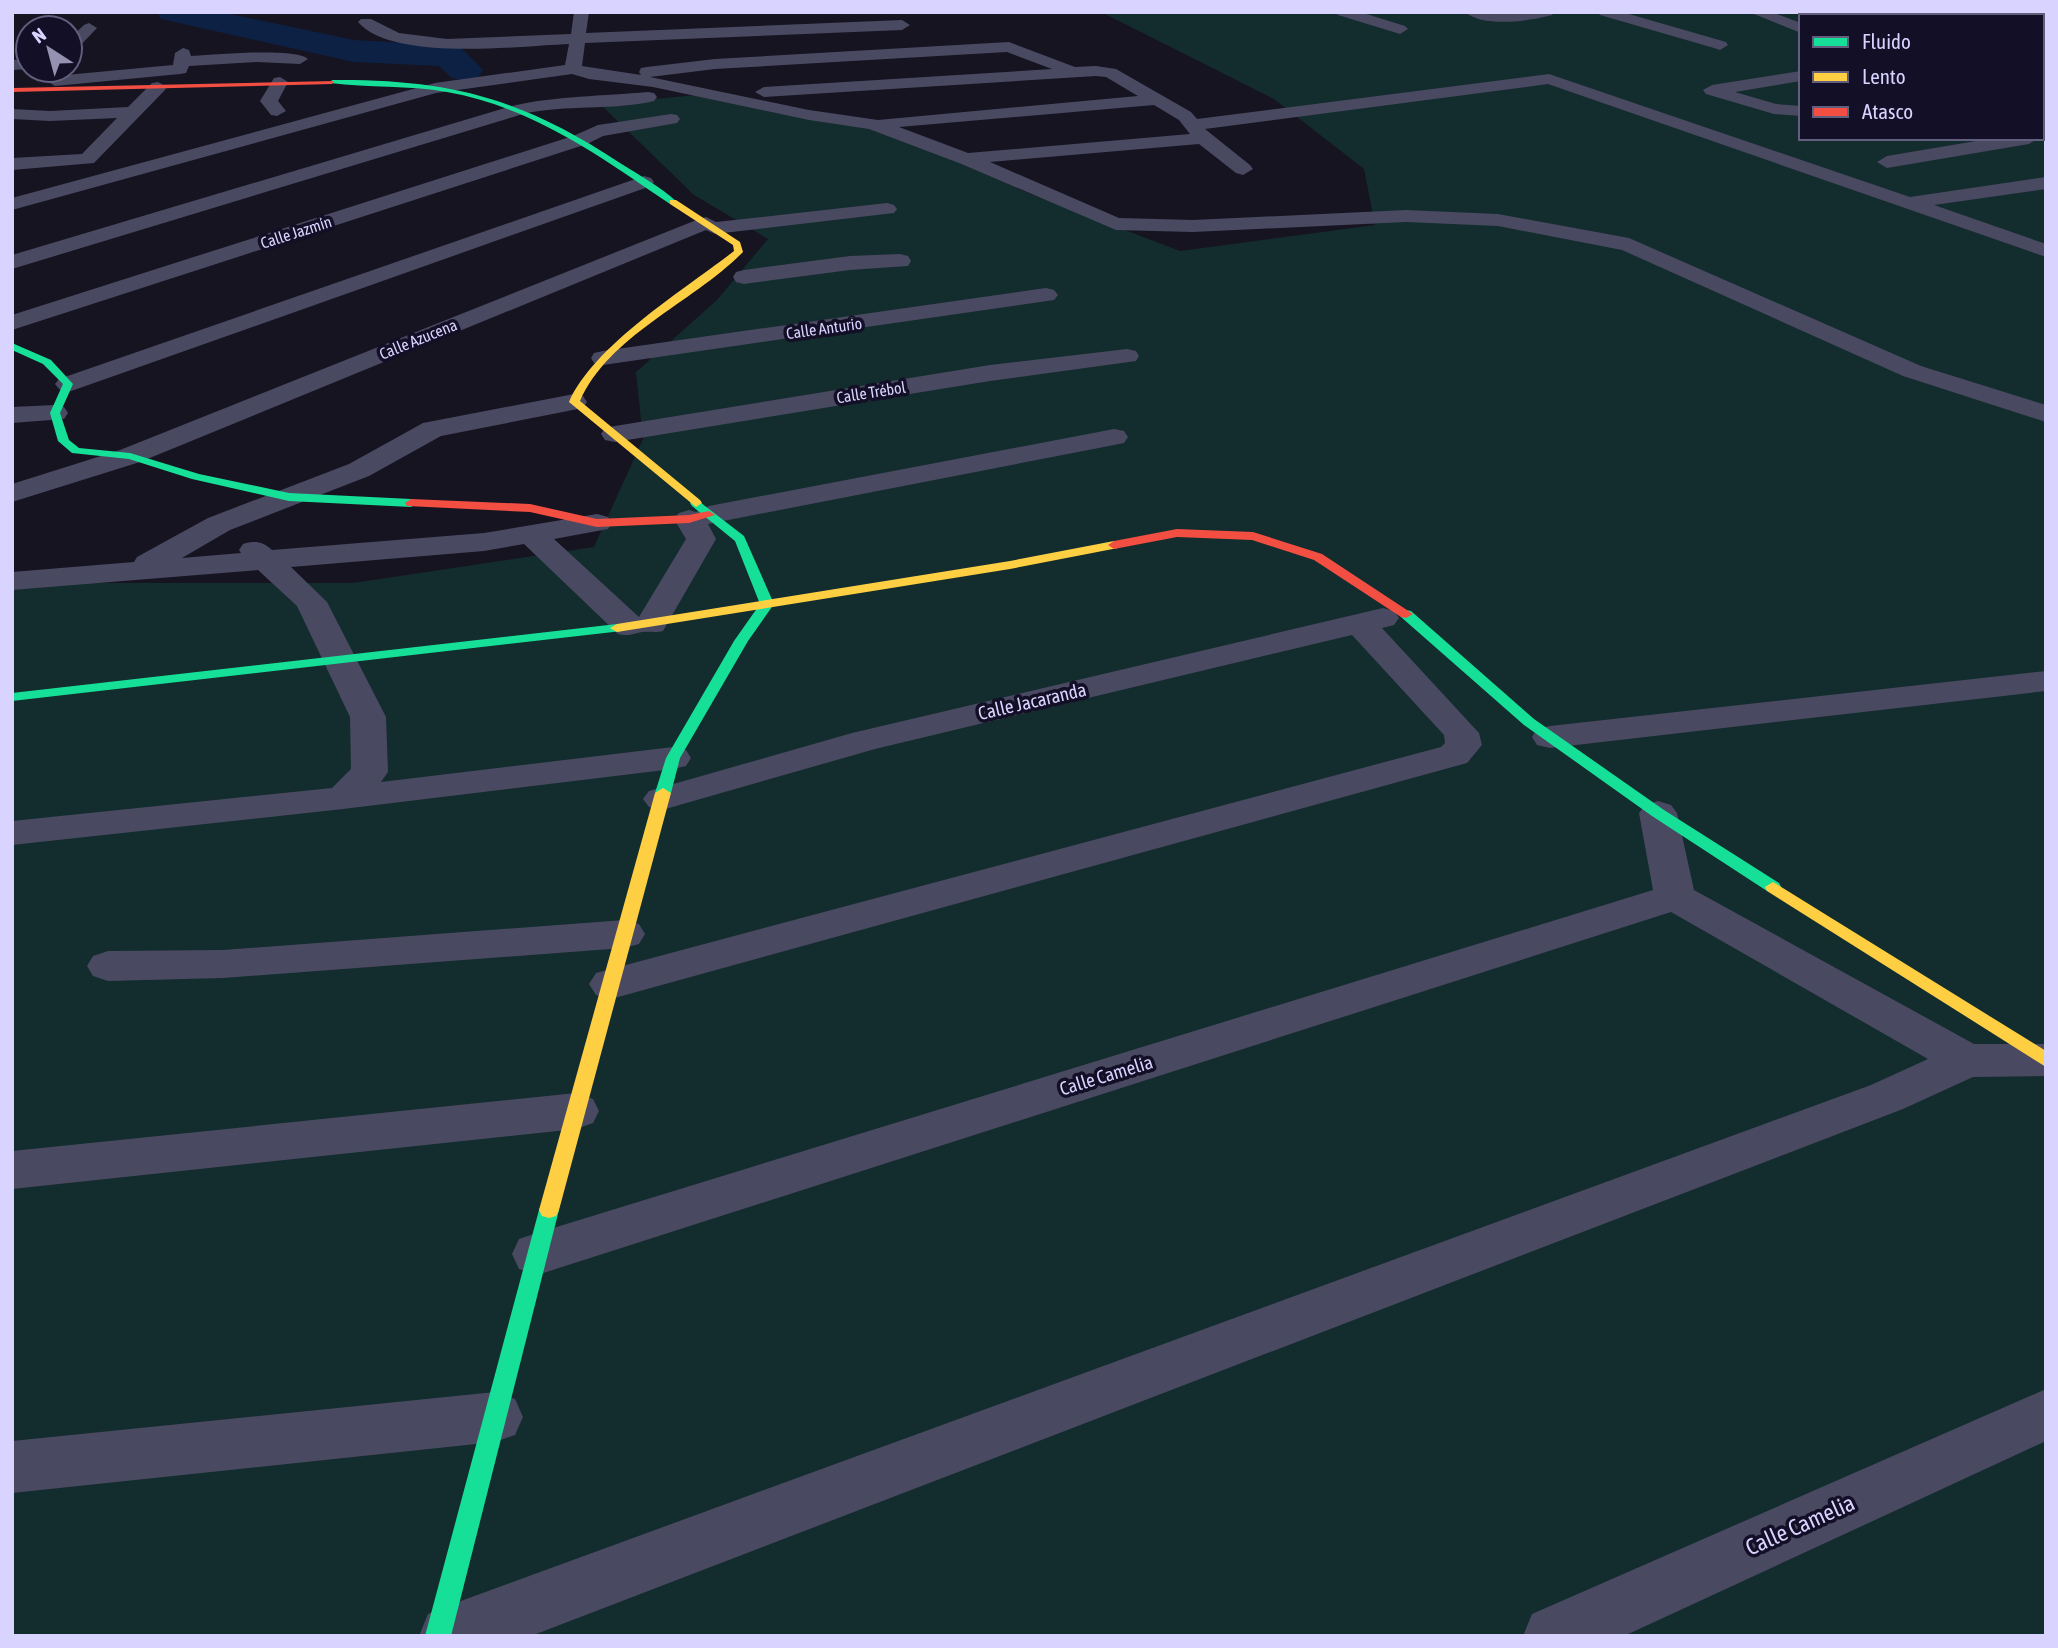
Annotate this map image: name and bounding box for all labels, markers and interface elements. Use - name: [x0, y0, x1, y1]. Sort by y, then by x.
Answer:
- north arrow: [14, 14, 84, 84]
- legend: [1799, 14, 2044, 140]
- text: N: [28, 23, 50, 47]
- text: Fluido: [1862, 29, 1911, 53]
- text: Lento: [1862, 64, 1906, 88]
- text: Atasco: [1862, 99, 1913, 123]
- street label: Calle Jazmín: [258, 212, 334, 252]
- street label: Calle Anturio: [785, 314, 863, 342]
- street label: Calle Azucena: [377, 315, 459, 363]
- street label: Calle Trébol: [835, 378, 908, 406]
- street label: Calle Jacaranda: [976, 678, 1088, 724]
- street label: Calle Camelia: [1057, 1050, 1155, 1100]
- street label: Calle Camelia: [1741, 1489, 1859, 1561]

